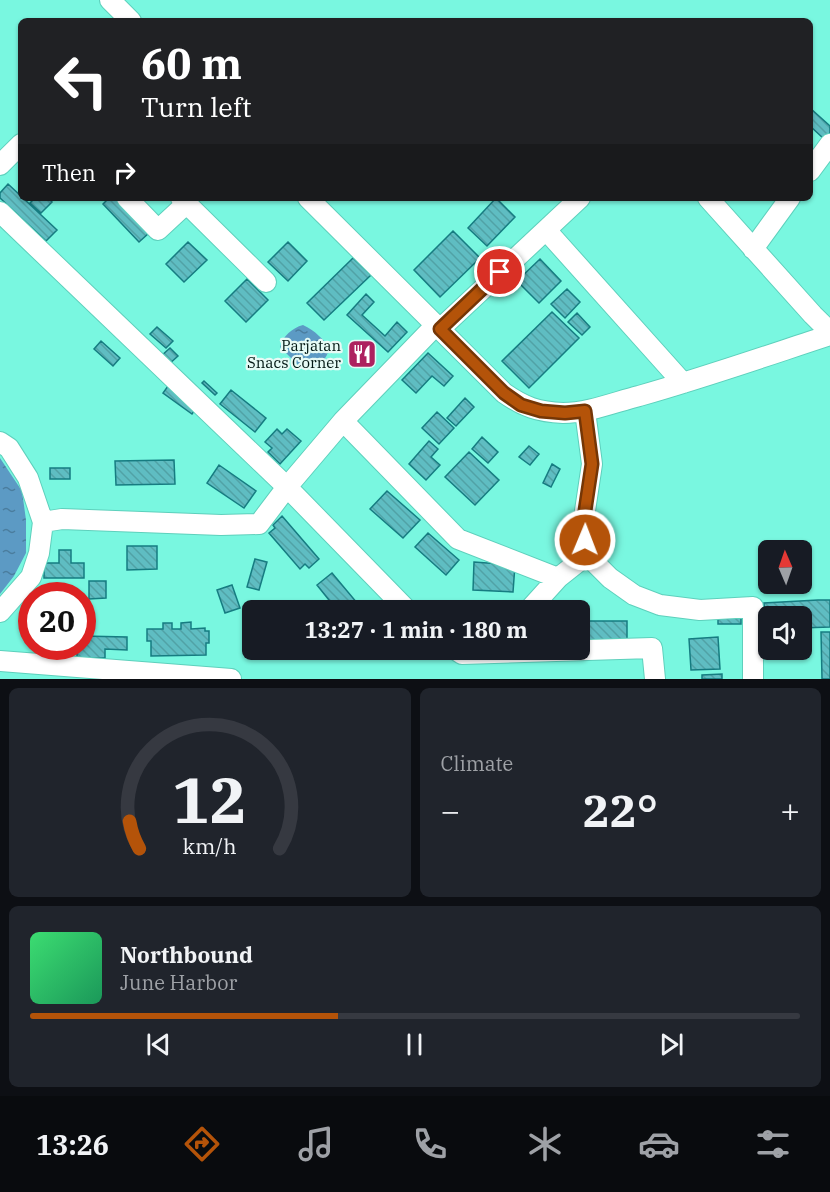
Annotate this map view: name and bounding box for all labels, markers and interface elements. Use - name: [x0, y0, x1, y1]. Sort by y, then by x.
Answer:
- text: 60 m: [141, 36, 242, 91]
- icon: left: [42, 42, 120, 120]
- text: Turn left: [141, 89, 252, 124]
- icon: right: [108, 156, 141, 189]
- text: Then: [42, 158, 96, 187]
- pin: [474, 246, 525, 297]
- icon: arrive: [483, 255, 516, 288]
- place label: Parjatan Snacs Corner: [247, 336, 341, 372]
- restaurant icon: Parjatan Snacs Corner: [346, 338, 378, 370]
- position arrow: [553, 508, 617, 572]
- north arrow: [758, 540, 812, 594]
- map controls: [758, 540, 812, 660]
- speed limit sign: 20: [18, 582, 96, 660]
- button: sound: [758, 606, 812, 660]
- text: 13:27 · 1 min · 180 m: [304, 615, 528, 644]
- text: Climate: [441, 750, 513, 777]
- text: 12: [172, 759, 247, 840]
- text: 22°: [583, 781, 658, 839]
- text: −: [441, 789, 460, 832]
- text: +: [780, 789, 800, 832]
- text: km/h: [183, 833, 237, 861]
- text: Northbound: [120, 940, 253, 969]
- text: June Harbor: [120, 969, 237, 996]
- icon: previous: [142, 1028, 175, 1061]
- icon: pause: [398, 1028, 431, 1061]
- icon: next: [655, 1028, 688, 1061]
- icon: directions: [181, 1123, 223, 1165]
- icon: music: [295, 1123, 337, 1165]
- icon: phone: [409, 1123, 451, 1165]
- icon: climate: [524, 1123, 566, 1165]
- icon: car: [638, 1123, 680, 1165]
- icon: filters: [752, 1123, 794, 1165]
- text: 13:26: [36, 1127, 109, 1162]

